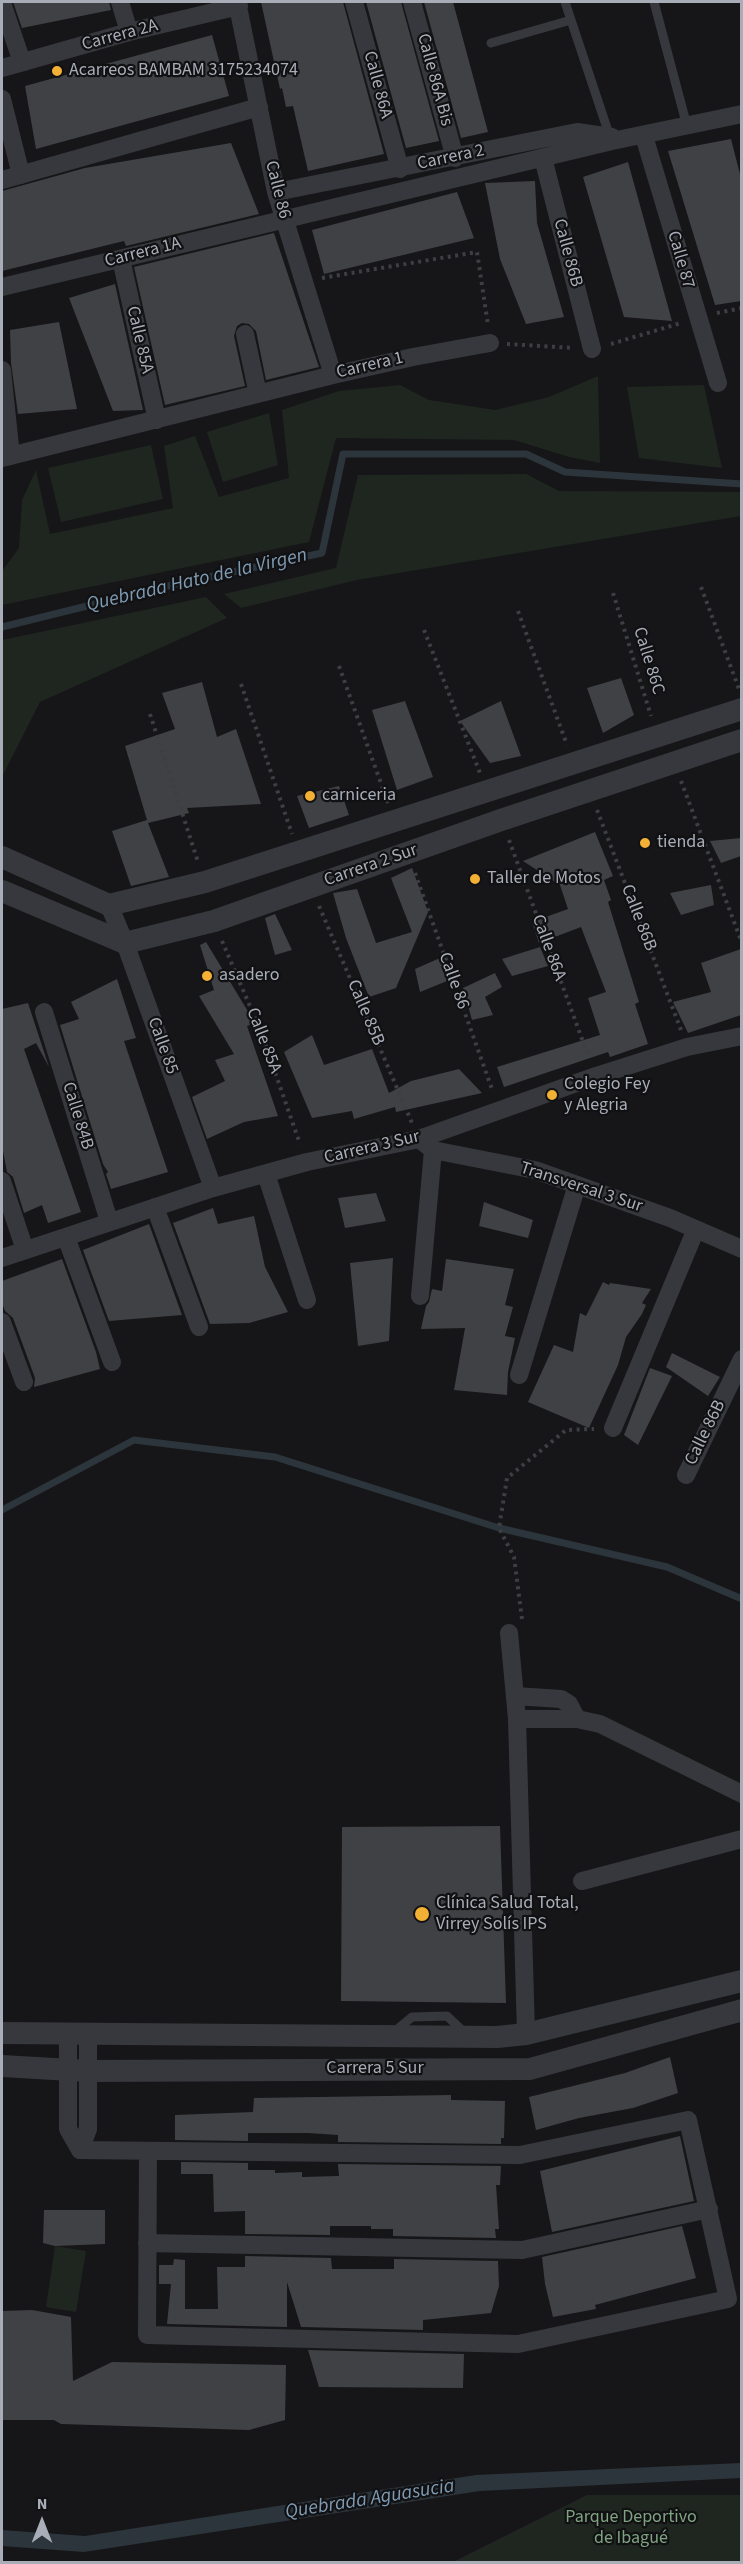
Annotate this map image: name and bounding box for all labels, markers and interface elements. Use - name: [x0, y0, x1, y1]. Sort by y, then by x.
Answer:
- street label: Carrera 2A: [80, 15, 160, 57]
- street label: Calle 86A Bis: [411, 31, 457, 129]
- street label: Calle 86A: [358, 49, 396, 121]
- place label: Acarreos BAMBAM 3175234074: [69, 60, 298, 82]
- marker: Acarreos BAMBAM 3175234074: [50, 64, 64, 78]
- street label: Carrera 2: [415, 140, 487, 176]
- street label: Calle 86: [259, 159, 295, 221]
- street label: Calle 86B: [548, 217, 586, 289]
- street label: Calle 87: [661, 229, 699, 291]
- street label: Carrera 1A: [103, 233, 183, 273]
- street label: Calle 85A: [121, 304, 157, 376]
- street label: Carrera 1: [334, 348, 406, 384]
- water label: Quebrada Hato de la Virgen: [84, 544, 310, 618]
- street label: Calle 86C: [628, 625, 668, 697]
- place label: carniceria: [322, 785, 396, 807]
- marker: carniceria: [303, 789, 317, 803]
- place label: tienda: [657, 832, 705, 854]
- marker: tienda: [638, 836, 652, 850]
- street label: Carrera 2 Sur: [321, 840, 421, 892]
- place label: Taller de Motos: [487, 868, 601, 890]
- marker: Taller de Motos: [468, 872, 482, 886]
- street label: Calle 86B: [615, 882, 661, 954]
- street label: Calle 86A: [526, 912, 570, 984]
- street label: Calle 86: [433, 950, 473, 1012]
- place label: asadero: [219, 965, 279, 987]
- marker: asadero: [200, 969, 214, 983]
- street label: Calle 85B: [341, 977, 389, 1049]
- street label: Calle 85A: [241, 1005, 285, 1077]
- street label: Calle 85: [142, 1015, 182, 1077]
- place label: Colegio Fey y Alegria: [564, 1074, 650, 1116]
- street label: Calle 84B: [57, 1080, 97, 1152]
- marker: Colegio Fey y Alegria: [545, 1088, 559, 1102]
- street label: Carrera 3 Sur: [322, 1127, 422, 1169]
- street label: Transversal 3 Sur: [517, 1158, 645, 1218]
- street label: Calle 86B: [681, 1397, 731, 1469]
- place label: Clínica Salud Total, Virrey Solís IPS: [436, 1893, 579, 1936]
- marker: Clínica Salud Total, Virrey Solís IPS: [413, 1905, 431, 1923]
- street label: Carrera 5 Sur: [326, 2058, 424, 2080]
- water label: Quebrada Aguasucia: [284, 2475, 456, 2525]
- north arrow: [12, 2492, 72, 2552]
- text: N: [37, 2493, 47, 2515]
- park label: Parque Deportivo de Ibagué: [565, 2507, 697, 2550]

